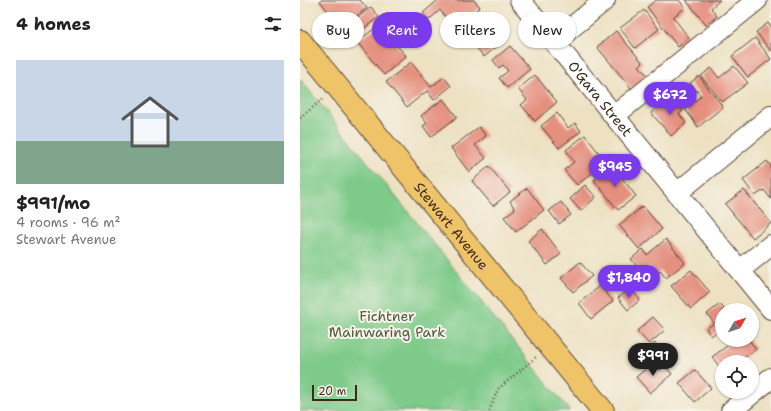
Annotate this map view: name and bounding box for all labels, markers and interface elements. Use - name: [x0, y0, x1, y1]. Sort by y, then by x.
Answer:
- chip: Buy: [312, 12, 364, 48]
- chip: Rent: [372, 12, 432, 48]
- chip: Filters: [440, 12, 510, 48]
- chip: New: [518, 12, 576, 48]
- text: 4 homes: [16, 13, 91, 35]
- icon: filters: [262, 13, 284, 35]
- street label: O'Gara Street: [564, 57, 636, 140]
- pin: $672: [646, 82, 694, 116]
- icon: home: [114, 86, 186, 158]
- text: $672: [653, 86, 687, 103]
- pin: $945: [591, 154, 639, 188]
- text: $945: [598, 158, 632, 175]
- street label: Stewart Avenue: [410, 178, 493, 273]
- text: $991/mo: [16, 192, 90, 214]
- text: 4 rooms · 96 m²: [16, 214, 120, 231]
- text: Stewart Avenue: [16, 231, 116, 248]
- pin: $1,840: [596, 265, 662, 299]
- text: $1,840: [607, 269, 651, 286]
- north arrow: [715, 303, 759, 347]
- map controls: [715, 303, 759, 399]
- park label: Fichtner Mainwaring Park: [329, 307, 445, 341]
- pin: $991: [629, 343, 677, 377]
- text: $991: [637, 347, 669, 364]
- button: locate: [715, 355, 759, 399]
- scale bar: [312, 383, 357, 402]
- text: 20 m: [318, 384, 346, 399]

